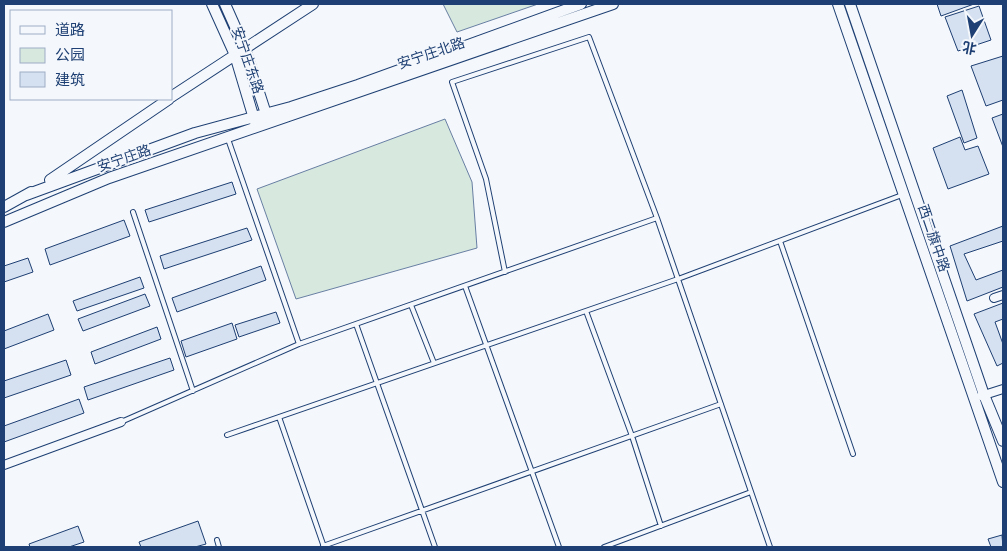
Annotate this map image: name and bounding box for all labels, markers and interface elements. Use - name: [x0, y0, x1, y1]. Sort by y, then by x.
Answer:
- legend: [10, 10, 172, 100]
- north arrow: [947, 10, 997, 60]
- text: 道路: [55, 20, 85, 39]
- street label: 安宁庄东路: [228, 24, 268, 96]
- street label: 安宁庄北路: [395, 33, 467, 73]
- text: 北: [961, 38, 978, 58]
- text: 公园: [55, 45, 85, 64]
- text: 建筑: [55, 70, 85, 89]
- street label: 安宁庄路: [95, 140, 153, 176]
- street label: 西二旗中路: [914, 202, 954, 274]

